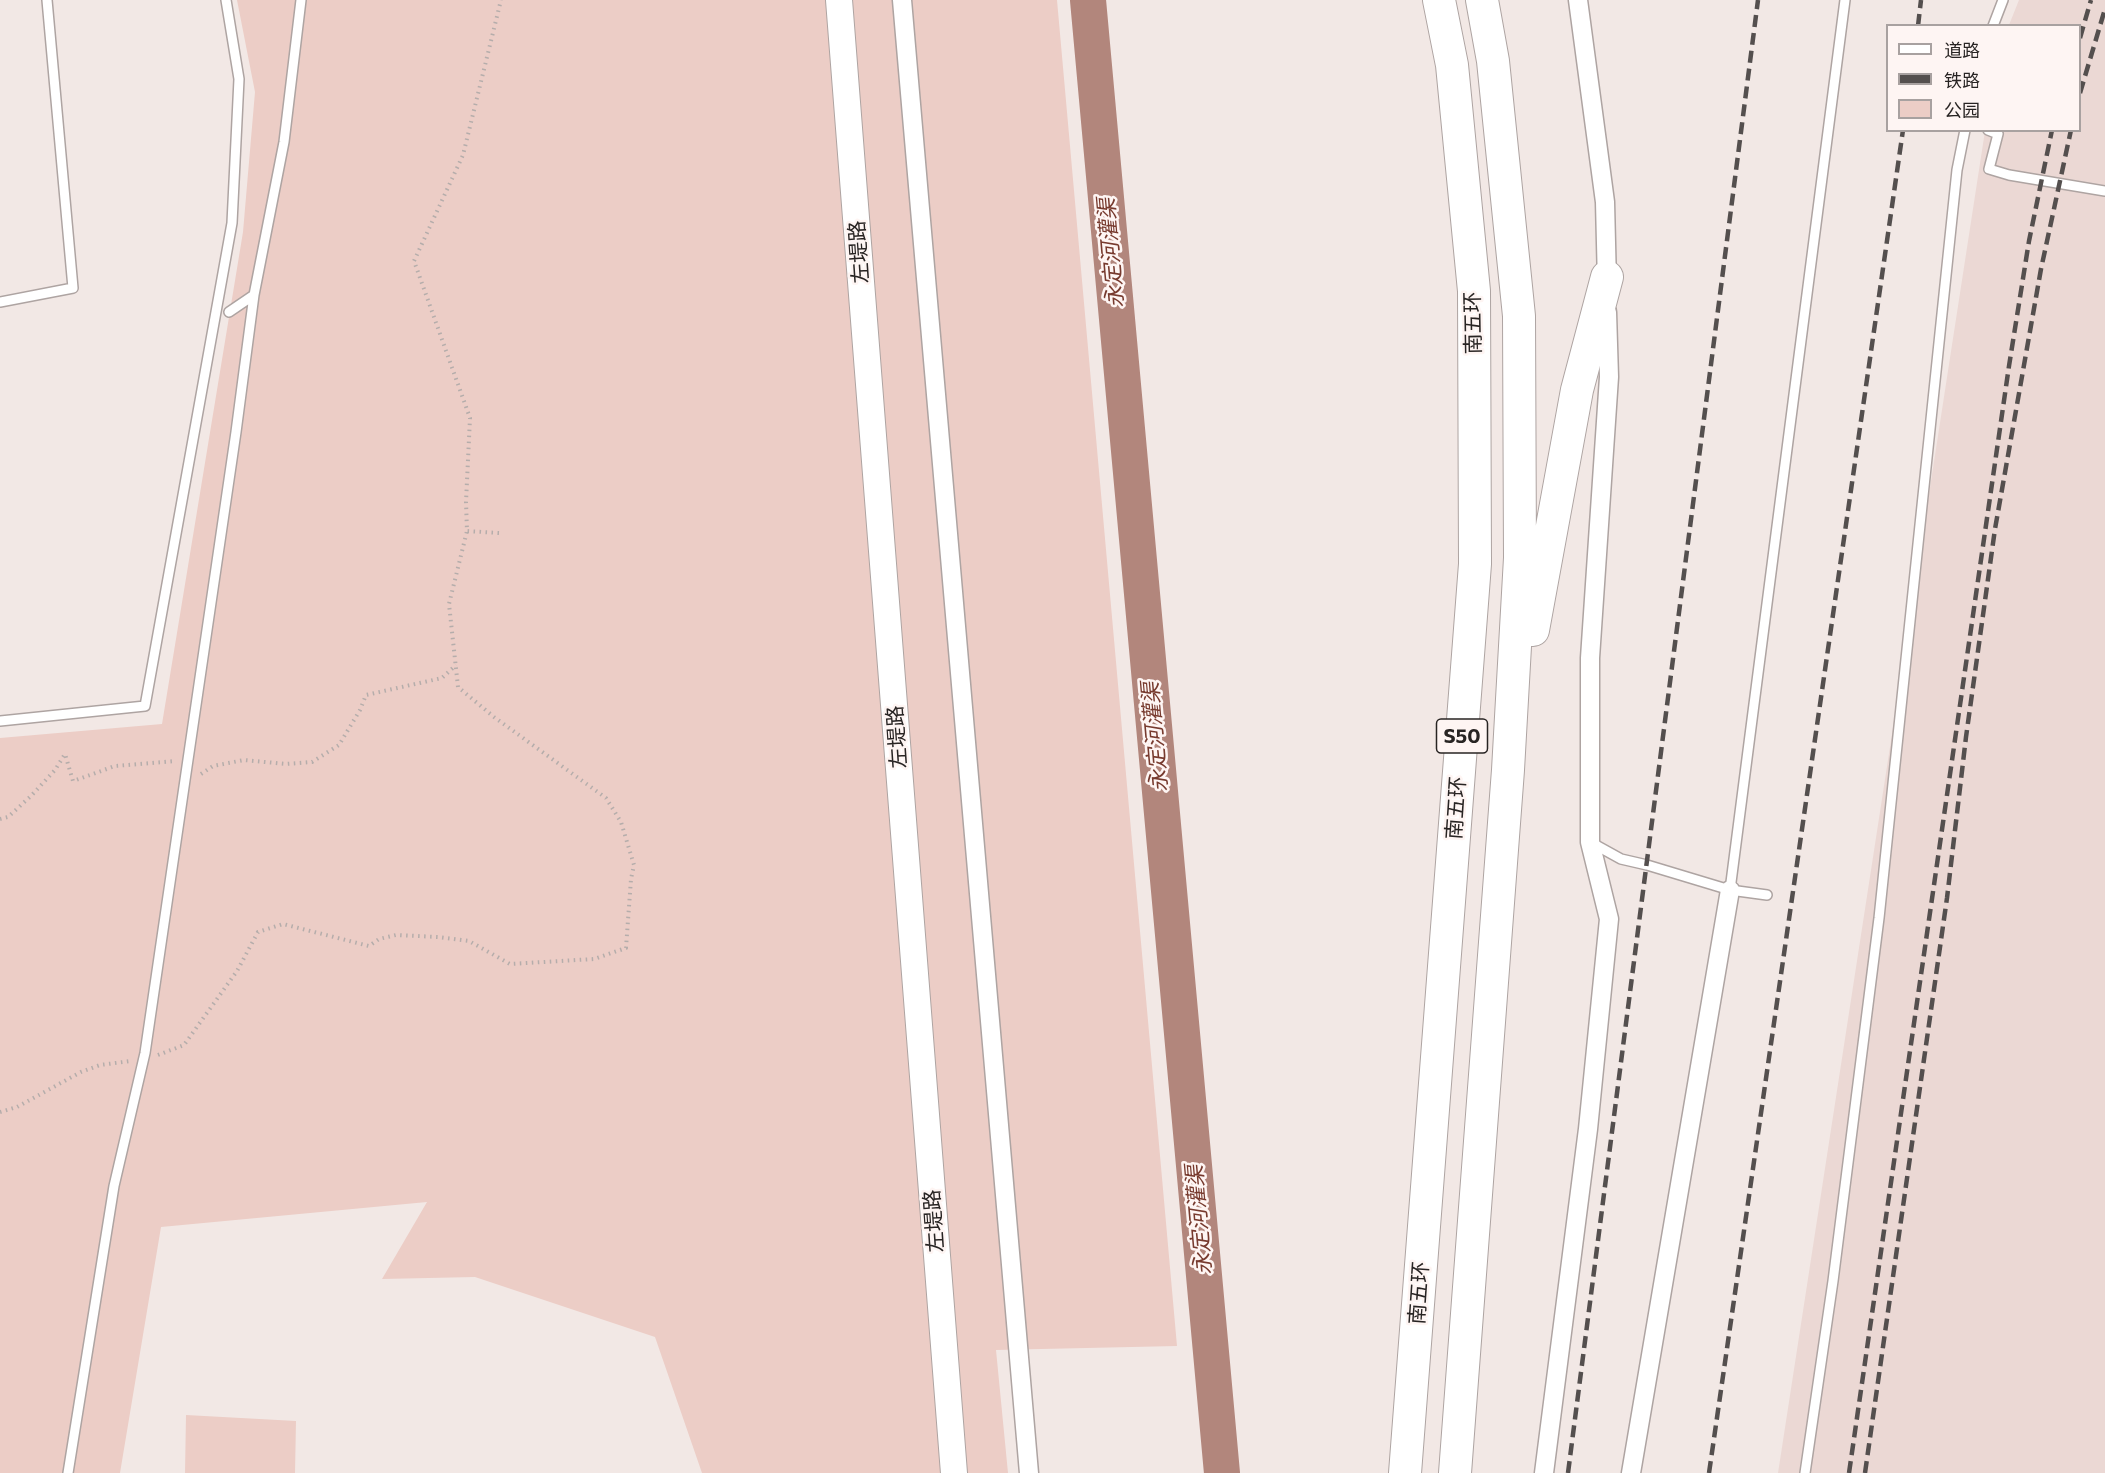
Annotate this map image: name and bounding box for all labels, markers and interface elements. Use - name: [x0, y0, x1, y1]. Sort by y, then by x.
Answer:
- legend: [1886, 24, 2081, 132]
- text: 道路: [1944, 39, 1980, 61]
- text: 铁路: [1944, 69, 1980, 91]
- text: 公园: [1944, 99, 1980, 121]
- water label: 永定河灌渠: [1093, 197, 1129, 309]
- street label: 左堤路: [844, 220, 874, 284]
- street label: 南五环: [1460, 291, 1486, 355]
- water label: 永定河灌渠: [1137, 681, 1173, 793]
- street label: 左堤路: [882, 705, 912, 769]
- road number: S50: [1436, 719, 1488, 753]
- street label: 南五环: [1441, 776, 1471, 840]
- water label: 永定河灌渠: [1181, 1164, 1217, 1276]
- street label: 左堤路: [919, 1189, 949, 1253]
- street label: 南五环: [1404, 1261, 1434, 1325]

